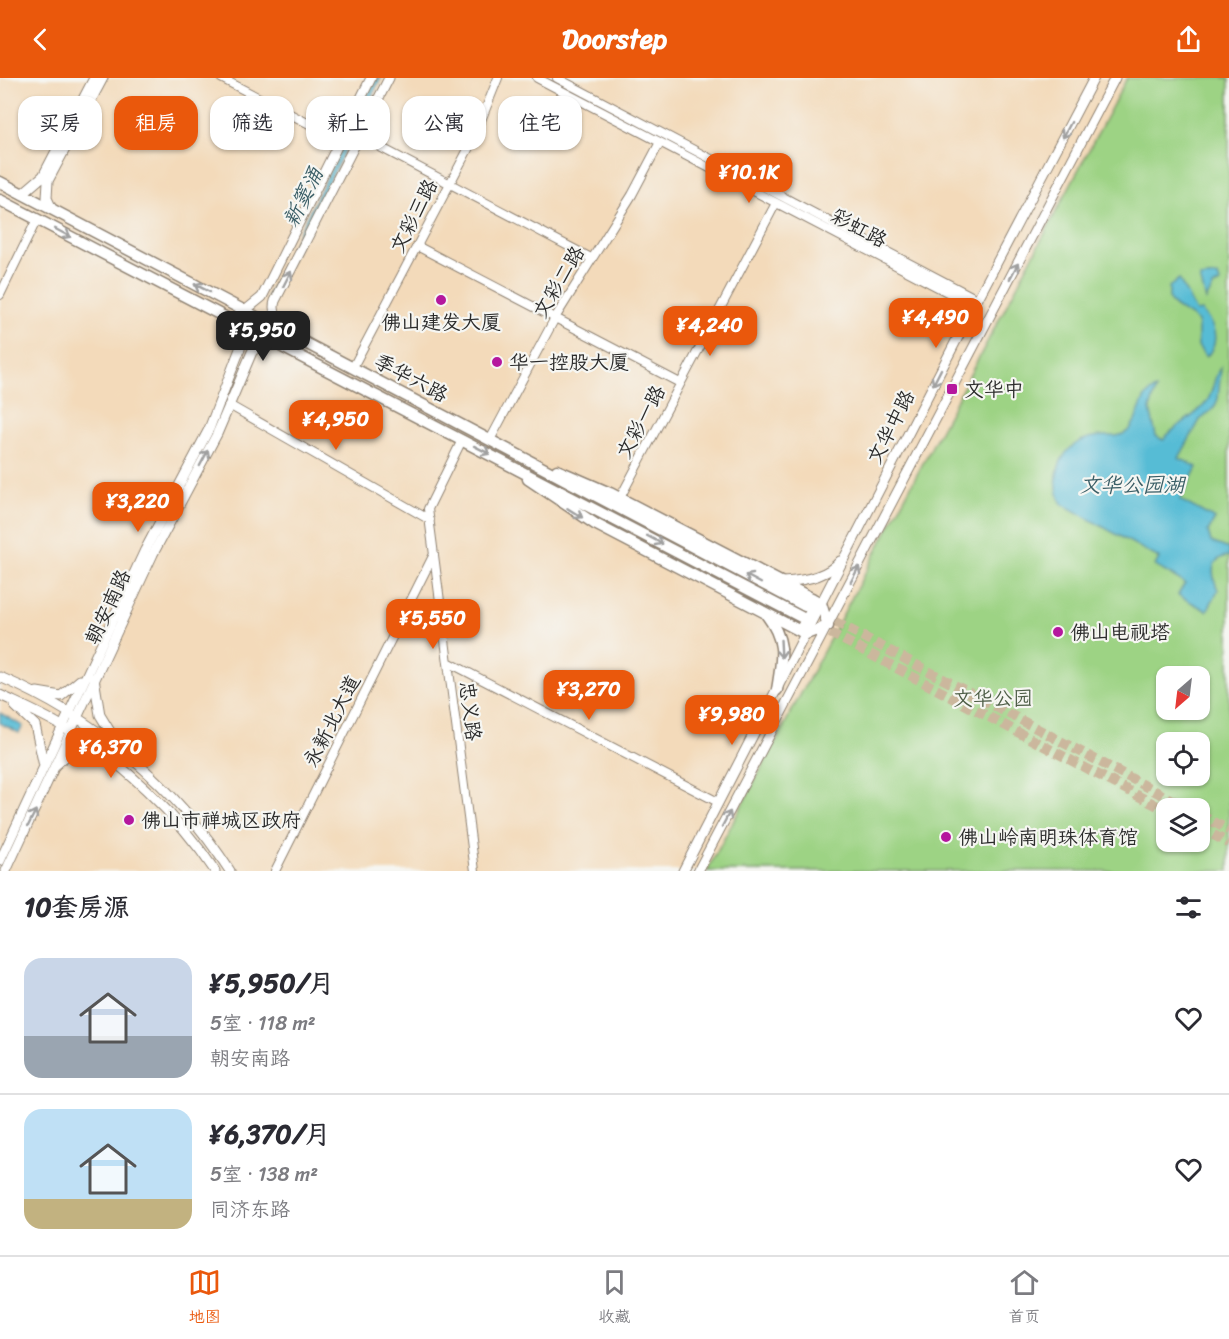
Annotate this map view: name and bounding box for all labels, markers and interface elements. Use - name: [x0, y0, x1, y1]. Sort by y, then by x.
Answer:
- text: Doorstep: [562, 15, 667, 63]
- icon: back: [24, 23, 57, 56]
- icon: share: [1172, 23, 1205, 56]
- chip: 买房: [18, 96, 102, 150]
- chip: 租房: [114, 96, 198, 150]
- chip: 筛选: [210, 96, 294, 150]
- chip: 新上: [306, 96, 390, 150]
- chip: 公寓: [402, 96, 486, 150]
- chip: 住宅: [498, 96, 582, 150]
- one-way arrow: [1061, 120, 1072, 138]
- pin: ¥10.1K: [700, 153, 798, 204]
- text: ¥10.1K: [719, 155, 779, 190]
- water label: 新窦涌: [272, 159, 334, 234]
- street label: 文彩三路: [380, 172, 448, 260]
- street label: 彩虹路: [824, 198, 895, 258]
- one-way arrow: [54, 228, 72, 239]
- street label: 文彩二路: [523, 238, 595, 325]
- one-way arrow: [1008, 263, 1020, 281]
- one-way arrow: [281, 270, 293, 288]
- one-way arrow: [194, 281, 212, 293]
- marker: 佛山建发大厦: [434, 293, 448, 307]
- pin: ¥4,490: [887, 298, 985, 349]
- text: ¥4,490: [903, 300, 969, 335]
- place label: 佛山建发大厦: [381, 305, 501, 340]
- pin: ¥4,240: [661, 306, 759, 357]
- text: ¥4,240: [677, 308, 743, 343]
- pin: ¥5,950: [214, 311, 312, 362]
- text: ¥5,950: [230, 313, 296, 348]
- street label: 季华六路: [367, 344, 455, 413]
- place label: 华一控股大厦: [509, 345, 629, 380]
- marker: 华一控股大厦: [490, 355, 504, 369]
- one-way arrow: [931, 367, 943, 385]
- place label: 文华中: [964, 372, 1024, 407]
- street label: 文彩一路: [607, 378, 676, 466]
- marker: 文华中: [945, 382, 959, 396]
- street label: 文华中路: [857, 383, 925, 471]
- pin: ¥4,950: [287, 400, 385, 451]
- text: ¥4,950: [303, 402, 369, 437]
- one-way arrow: [473, 445, 491, 456]
- one-way arrow: [198, 450, 210, 467]
- water label: 文华公园湖: [1080, 466, 1186, 504]
- pin: ¥3,220: [89, 482, 187, 533]
- text: ¥3,220: [106, 484, 170, 519]
- one-way arrow: [566, 507, 583, 519]
- one-way arrow: [646, 534, 663, 546]
- street label: 朝安南路: [75, 562, 141, 651]
- one-way arrow: [850, 566, 861, 584]
- one-way arrow: [745, 573, 762, 585]
- pin: ¥5,550: [384, 599, 482, 650]
- text: ¥5,550: [400, 601, 466, 636]
- place label: 佛山电视塔: [1070, 615, 1170, 650]
- marker: 佛山电视塔: [1051, 625, 1065, 639]
- one-way arrow: [775, 638, 786, 658]
- north arrow: [1156, 666, 1210, 720]
- map controls: [1156, 666, 1210, 852]
- street label: 永新北大道: [294, 669, 370, 773]
- pin: ¥3,270: [540, 670, 638, 721]
- text: ¥3,270: [557, 672, 621, 707]
- street label: 忠义路: [449, 679, 491, 744]
- park label: 文华公园: [953, 681, 1033, 716]
- pin: ¥9,980: [683, 695, 781, 746]
- text: ¥9,980: [699, 697, 765, 732]
- pin: ¥6,370: [62, 728, 160, 779]
- text: ¥6,370: [80, 730, 142, 765]
- button: locate: [1156, 732, 1210, 786]
- button: layers: [1156, 798, 1210, 852]
- place label: 佛山市禅城区政府: [141, 803, 301, 838]
- one-way arrow: [26, 810, 38, 828]
- one-way arrow: [721, 811, 732, 829]
- marker: 佛山市禅城区政府: [122, 813, 136, 827]
- place label: 佛山岭南明珠体育馆: [958, 820, 1138, 855]
- marker: 佛山岭南明珠体育馆: [939, 830, 953, 844]
- text: 10套房源: [24, 884, 130, 930]
- icon: filters: [1172, 891, 1205, 924]
- text: ¥5,950/月: [210, 960, 335, 1006]
- icon: home: [72, 982, 144, 1054]
- icon: heart: [1172, 1002, 1205, 1035]
- text: 5室 · 118 m²: [210, 1006, 316, 1041]
- text: 朝安南路: [210, 1041, 290, 1076]
- text: ¥6,370/月: [210, 1111, 331, 1157]
- icon: home: [72, 1133, 144, 1205]
- icon: heart: [1172, 1153, 1205, 1186]
- text: 5室 · 138 m²: [210, 1157, 318, 1192]
- text: 同济东路: [210, 1192, 290, 1227]
- tab: 地图: [188, 1266, 221, 1331]
- tab: 收藏: [598, 1266, 631, 1331]
- tab: 首页: [1008, 1266, 1041, 1331]

